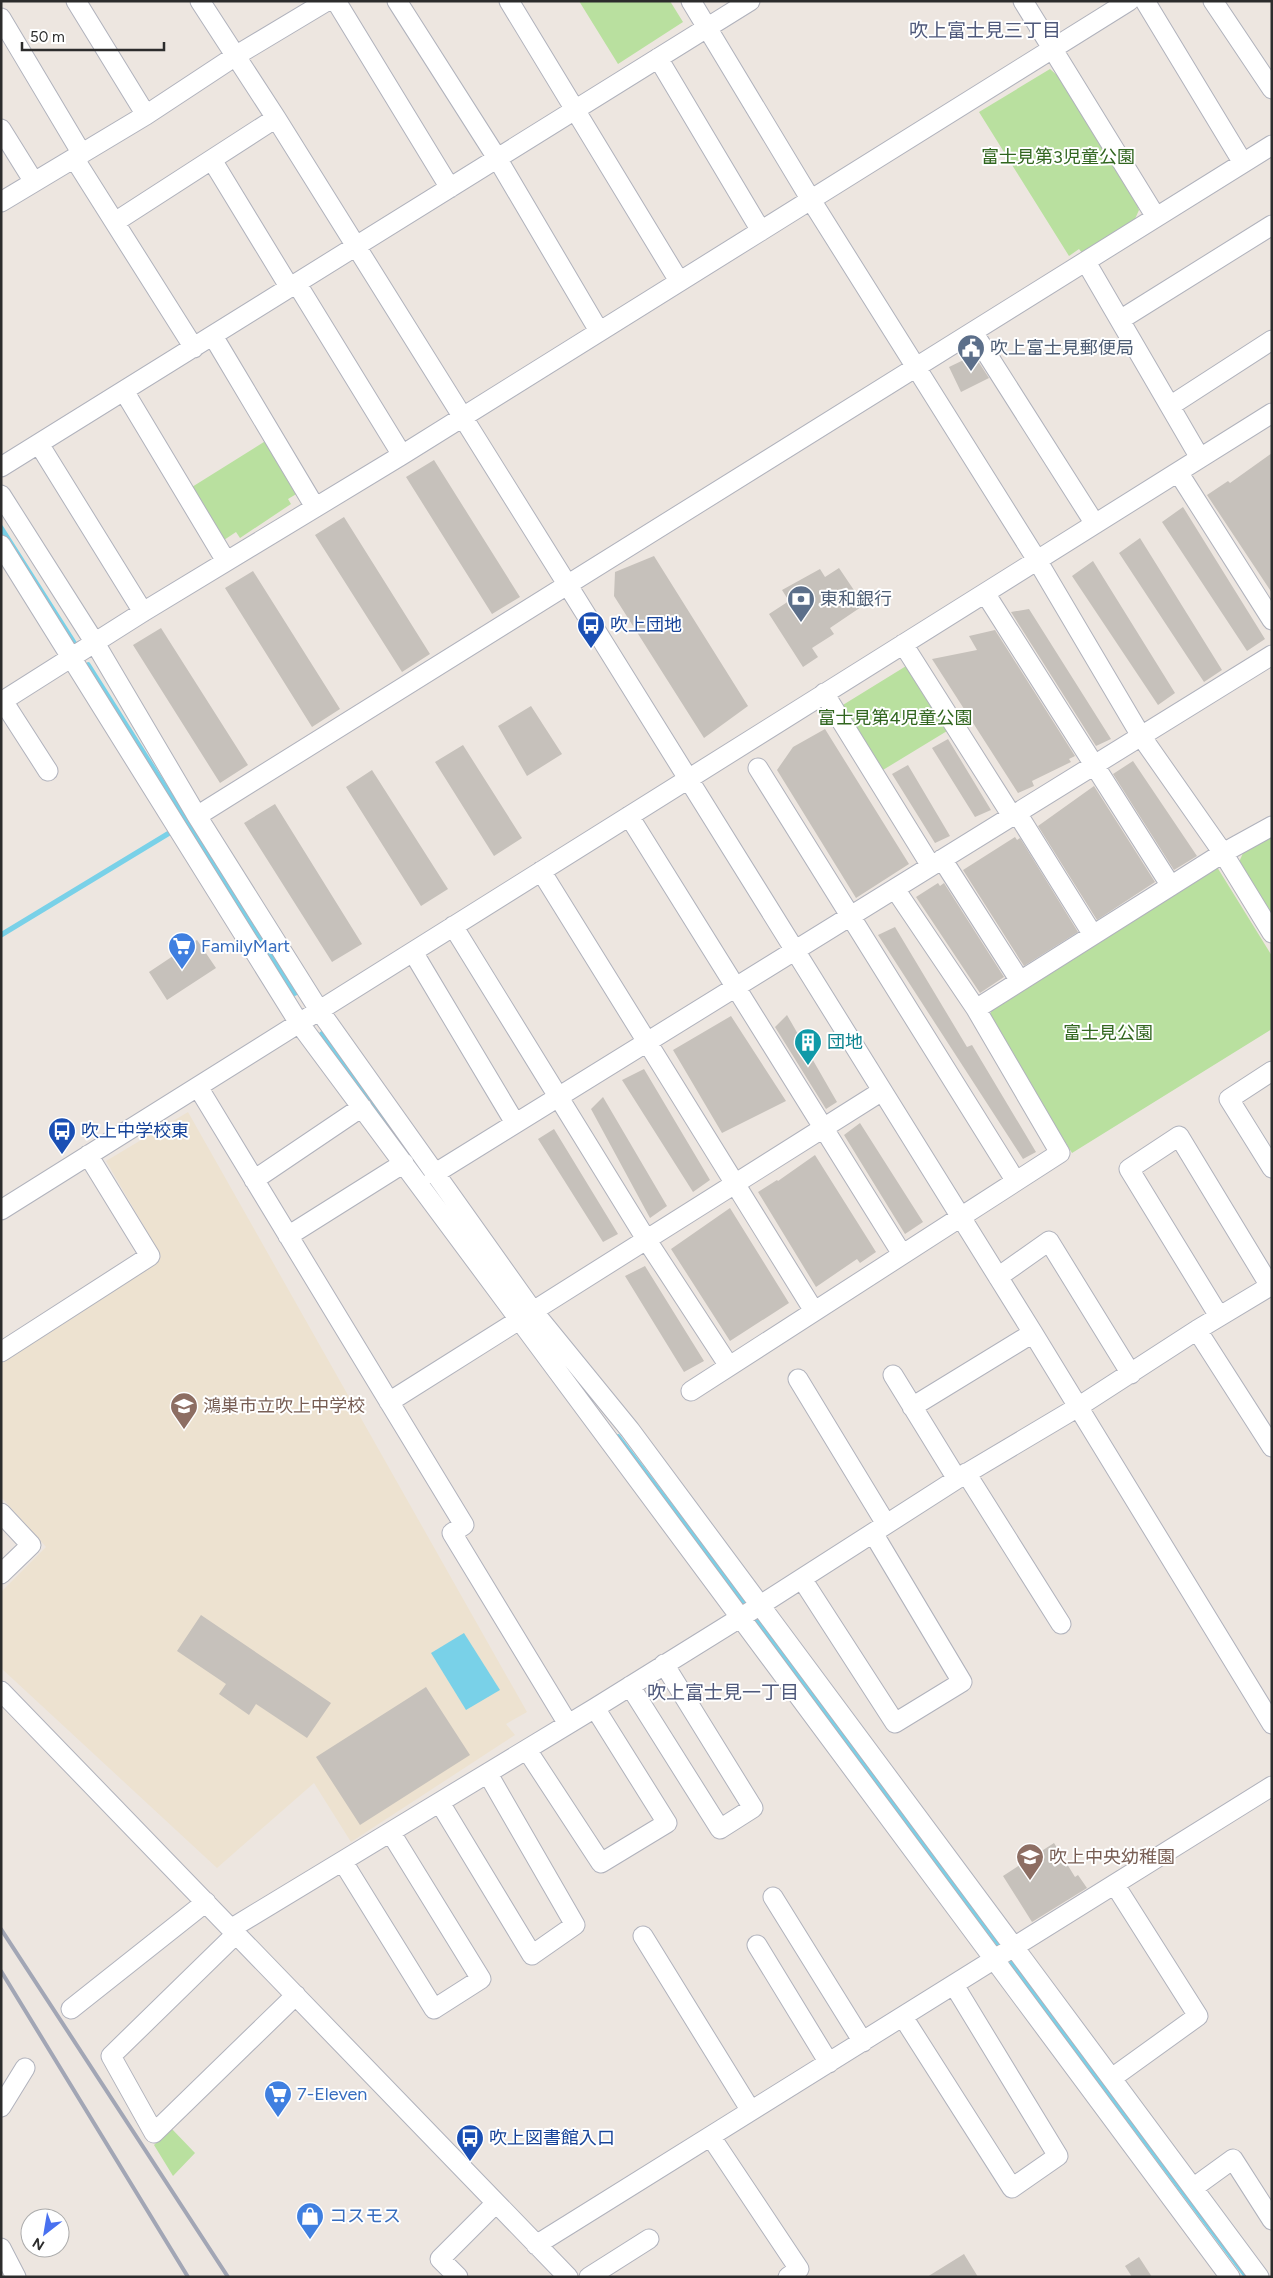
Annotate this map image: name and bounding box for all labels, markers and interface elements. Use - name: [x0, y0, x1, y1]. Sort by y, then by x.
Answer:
- district label: 吹上富士見三丁目: [909, 19, 1061, 42]
- scale bar: [22, 20, 165, 52]
- text: 50 m: [30, 28, 65, 46]
- park label: 富士見第3児童公園: [981, 146, 1135, 168]
- public building icon: 吹上富士見郵便局: [956, 333, 986, 372]
- place label: 吹上富士見郵便局: [990, 337, 1134, 359]
- bank icon: 東和銀行: [786, 584, 816, 623]
- place label: 東和銀行: [820, 588, 892, 610]
- bus stop icon: 吹上団地: [576, 610, 606, 649]
- place label: 吹上団地: [610, 614, 682, 636]
- park label: 富士見第4児童公園: [817, 707, 973, 729]
- supermarket icon: FamilyMart: [167, 931, 197, 970]
- place label: FamilyMart: [201, 935, 290, 957]
- park label: 富士見公園: [1063, 1022, 1153, 1044]
- building icon: 団地: [793, 1027, 823, 1066]
- place label: 団地: [827, 1031, 863, 1053]
- bus stop icon: 吹上中学校東: [47, 1116, 77, 1155]
- place label: 吹上中学校東: [81, 1120, 189, 1142]
- school or university icon: 鴻巣市立吹上中学校: [169, 1391, 199, 1430]
- place label: 鴻巣市立吹上中学校: [203, 1395, 365, 1417]
- district label: 吹上富士見一丁目: [647, 1681, 799, 1704]
- school or university icon: 吹上中央幼稚園: [1015, 1842, 1045, 1881]
- place label: 吹上中央幼稚園: [1049, 1846, 1175, 1868]
- supermarket icon: 7-Eleven: [263, 2079, 293, 2118]
- place label: 7-Eleven: [297, 2083, 367, 2105]
- bus stop icon: 吹上図書館入口: [455, 2123, 485, 2162]
- place label: 吹上図書館入口: [489, 2127, 615, 2149]
- shop icon: コスモス: [295, 2201, 325, 2240]
- place label: コスモス: [329, 2205, 401, 2227]
- north arrow: [20, 2208, 70, 2258]
- text: N: [30, 2234, 48, 2254]

